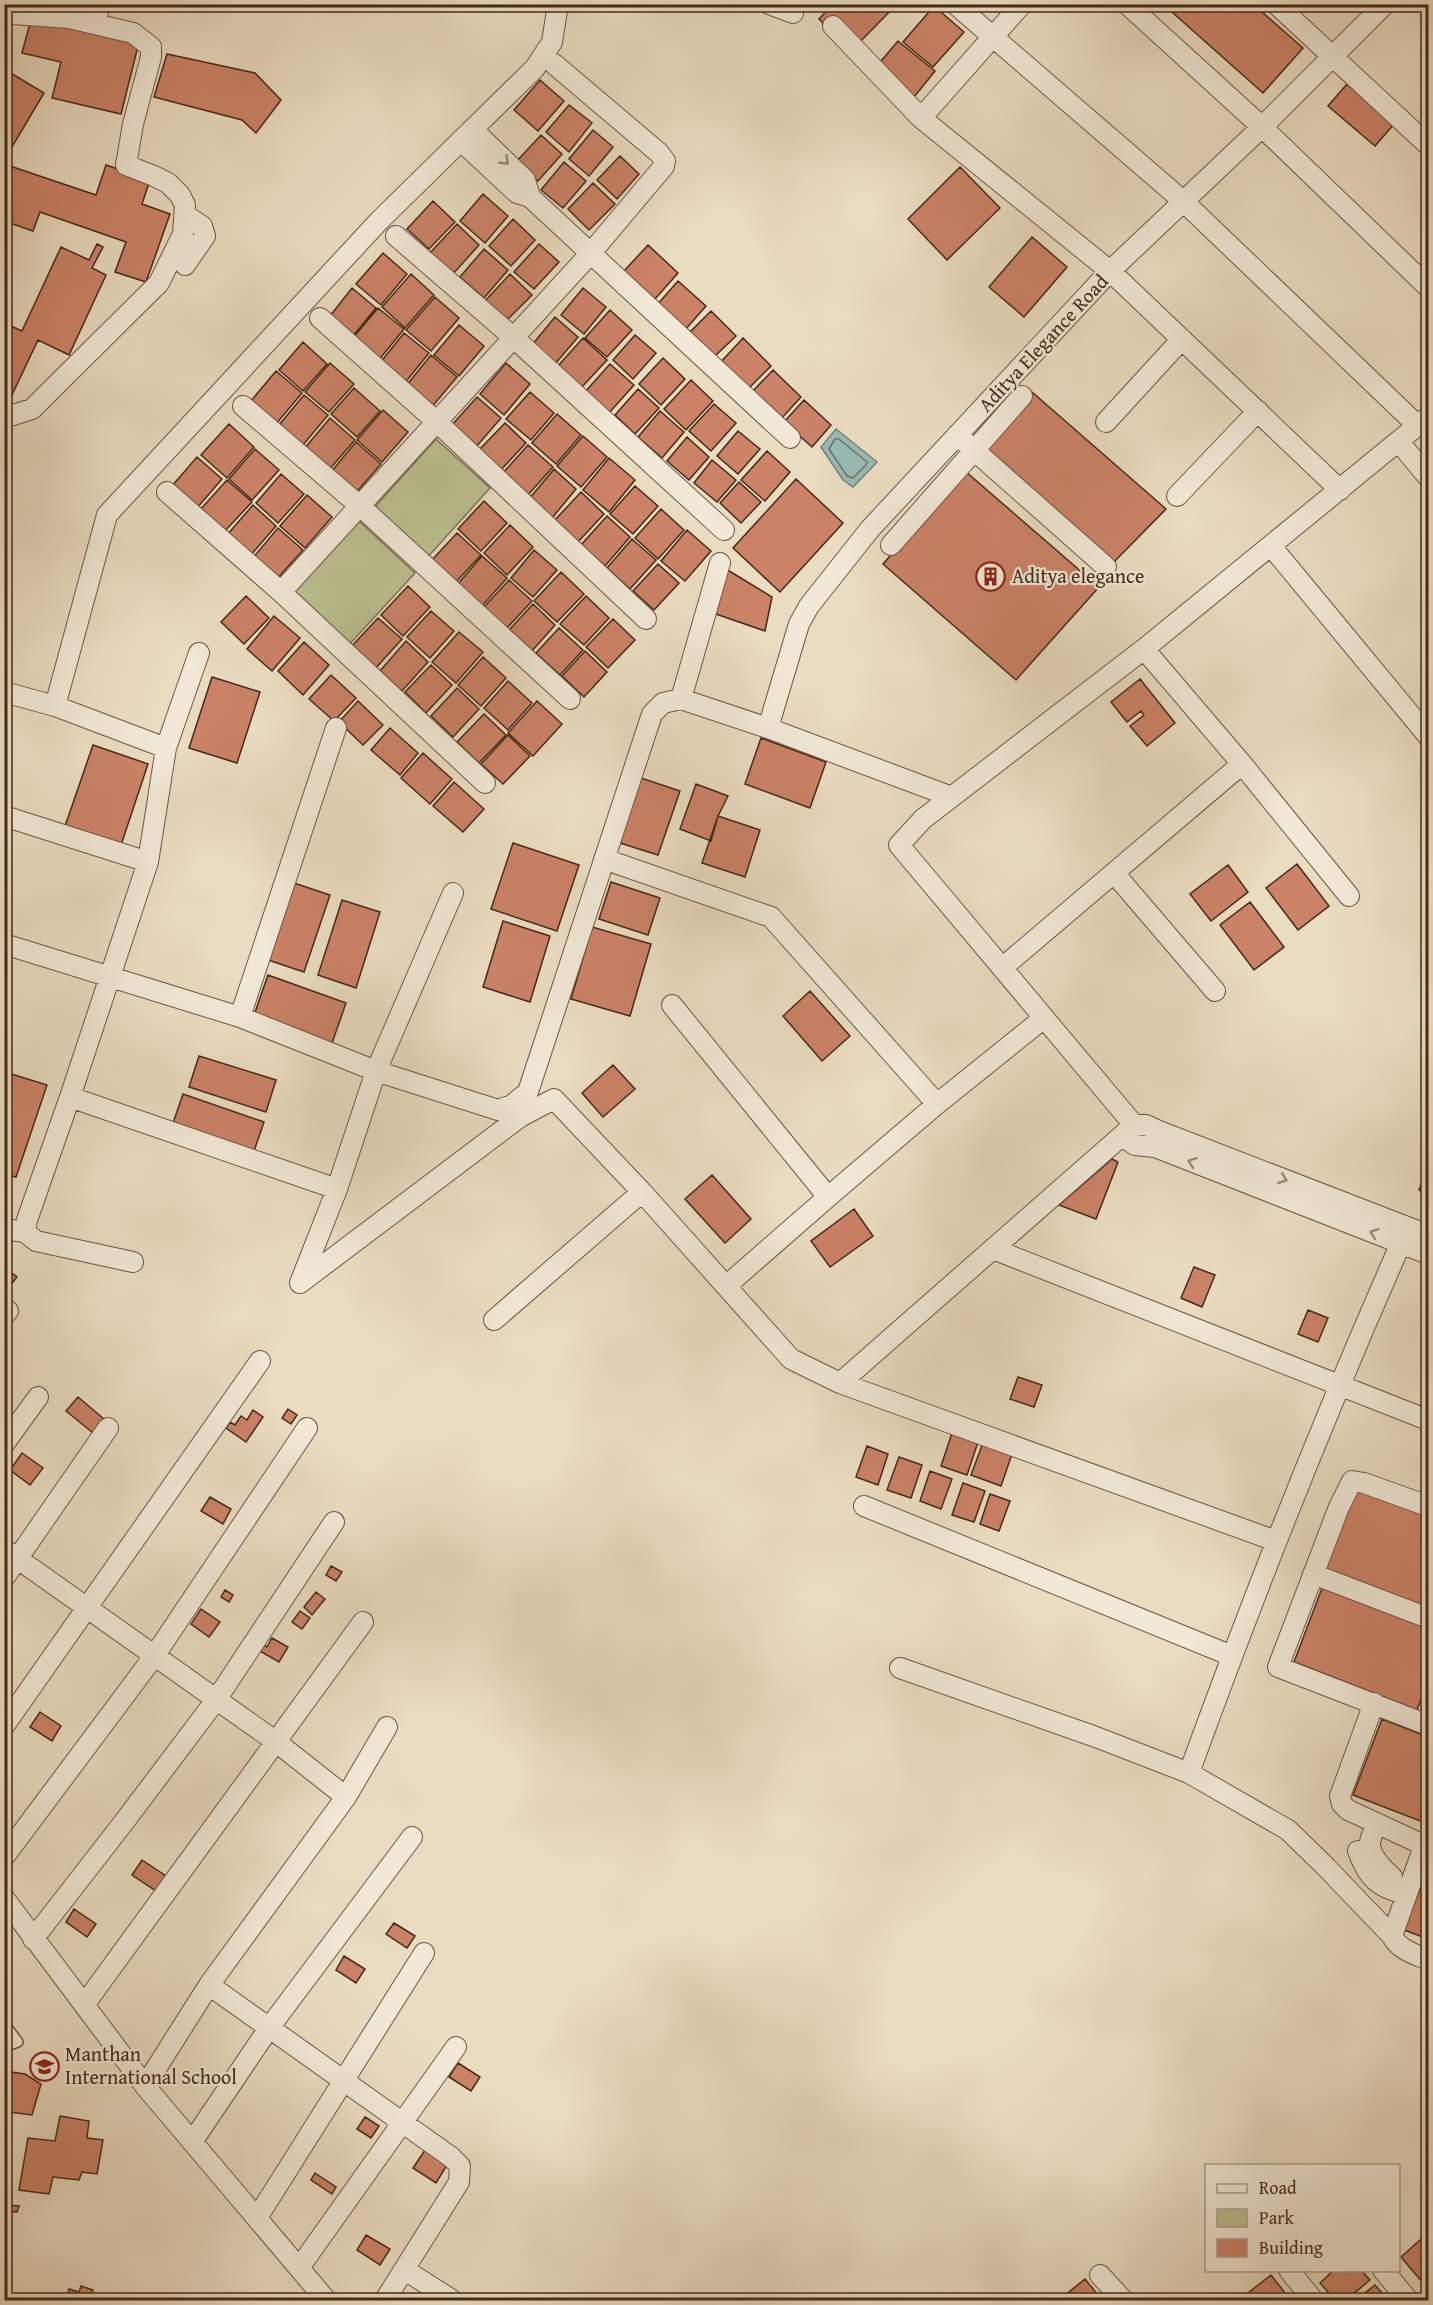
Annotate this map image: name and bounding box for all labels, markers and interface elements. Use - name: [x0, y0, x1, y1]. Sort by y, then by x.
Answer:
- one-way arrow: [498, 153, 509, 164]
- street label: Aditya Elegance Road: [971, 267, 1115, 418]
- building icon: Aditya elegance: [975, 560, 1007, 592]
- place label: Aditya elegance: [1012, 561, 1144, 590]
- one-way arrow: [1188, 1157, 1199, 1169]
- one-way arrow: [1277, 1172, 1288, 1184]
- one-way arrow: [1369, 1227, 1380, 1240]
- place label: Manthan International School: [65, 2039, 237, 2091]
- school or university icon: Manthan International School: [28, 2050, 60, 2082]
- legend: [1205, 2164, 1400, 2272]
- text: Road: [1259, 2174, 1297, 2201]
- text: Park: [1259, 2204, 1295, 2231]
- text: Building: [1259, 2234, 1323, 2261]

